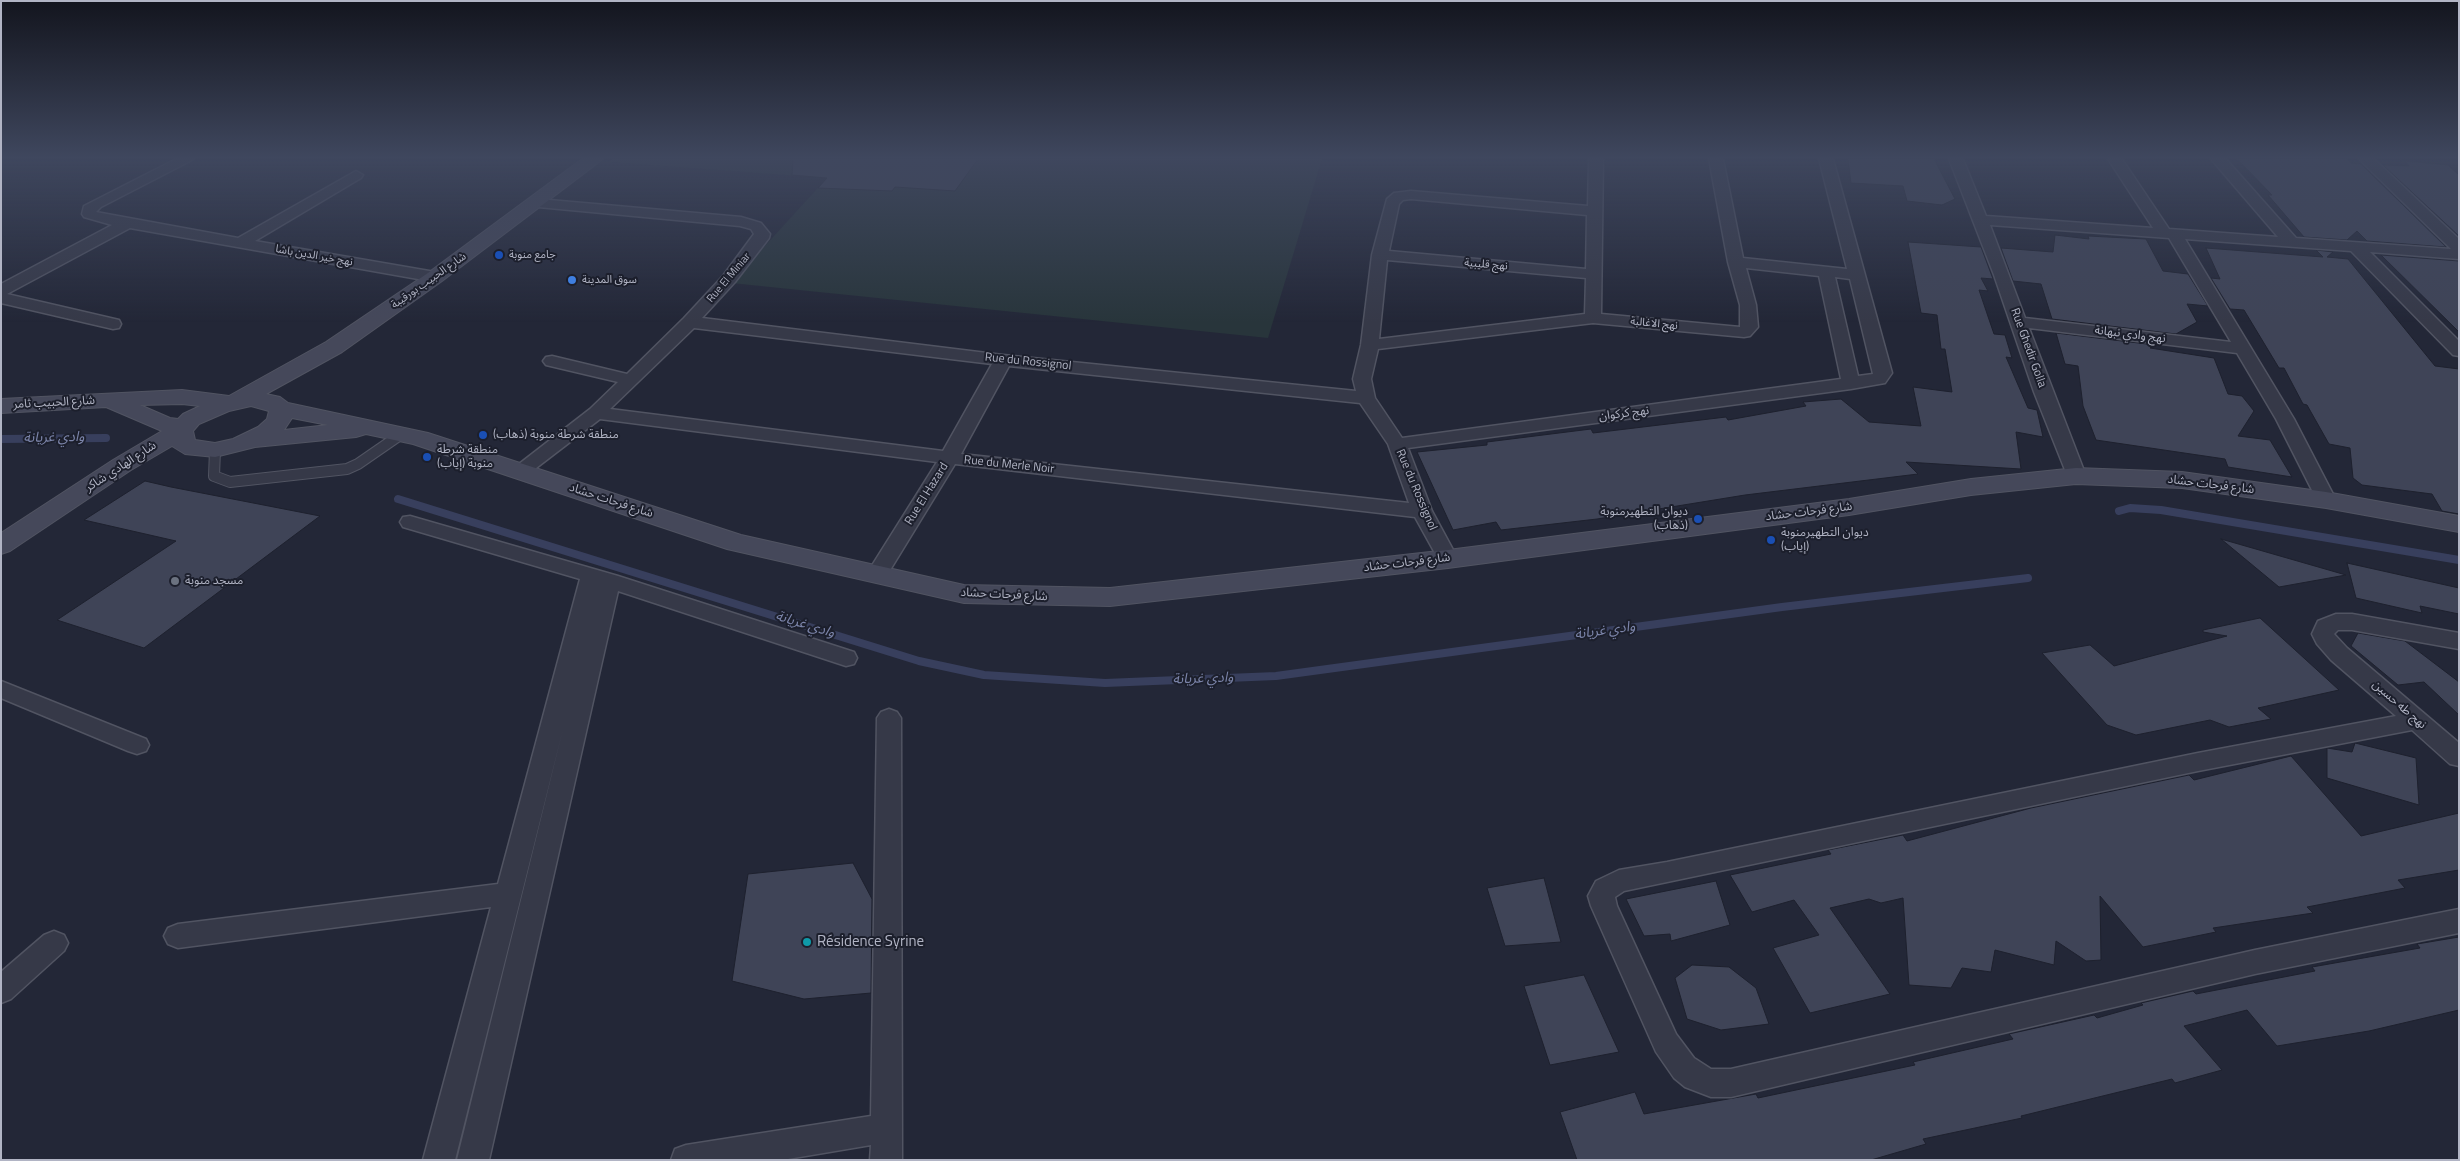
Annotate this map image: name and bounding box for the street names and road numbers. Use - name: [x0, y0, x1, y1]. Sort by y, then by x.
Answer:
- street label: نهج خير الدين باشا: [274, 243, 354, 269]
- street label: شارع الحبيب بورقيبة: [389, 250, 469, 312]
- street label: Rue El Miniar: [704, 250, 754, 306]
- street label: نهج قليبية: [1464, 257, 1508, 273]
- street label: Rue Ghedir Golla: [2007, 306, 2049, 390]
- street label: نهج الاغالبة: [1630, 315, 1678, 333]
- street label: نهج وادي نبهانة: [2094, 324, 2166, 346]
- street label: Rue du Rossignol: [984, 350, 1072, 374]
- street label: شارع الحبيب ثامر: [13, 394, 95, 412]
- street label: نهج كركوان: [1598, 404, 1650, 424]
- street label: شارع الهادي شاكر: [83, 439, 159, 495]
- street label: Rue du Rossignol: [1392, 447, 1440, 533]
- street label: Rue du Merle Noir: [963, 453, 1055, 477]
- street label: Rue El Hazard: [902, 460, 952, 528]
- street label: شارع فرحات حشاد: [2167, 473, 2255, 497]
- street label: شارع فرحات حشاد: [567, 481, 655, 521]
- street label: شارع فرحات حشاد: [1765, 500, 1853, 524]
- street label: شارع فرحات حشاد: [1363, 551, 1451, 575]
- street label: شارع فرحات حشاد: [960, 586, 1048, 604]
- street label: نهج طه حسين: [2369, 678, 2429, 732]

